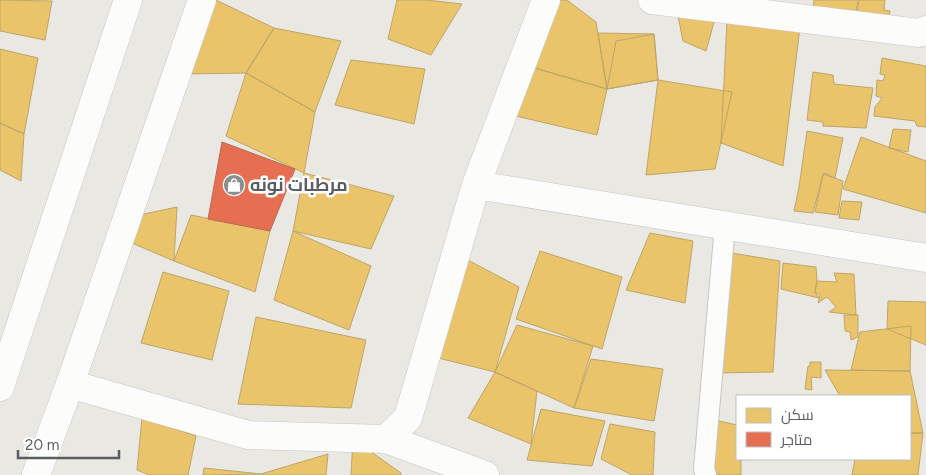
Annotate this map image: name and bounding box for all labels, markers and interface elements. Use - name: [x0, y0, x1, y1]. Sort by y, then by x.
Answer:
- shop icon: مرطبات نونه: [222, 173, 246, 197]
- place label: مرطبات نونه: [250, 174, 348, 196]
- legend: [736, 395, 911, 460]
- text: سكن: [781, 406, 814, 425]
- scale bar: [18, 428, 119, 460]
- text: متاجر: [780, 431, 812, 449]
- text: 20 m: [25, 436, 59, 454]

